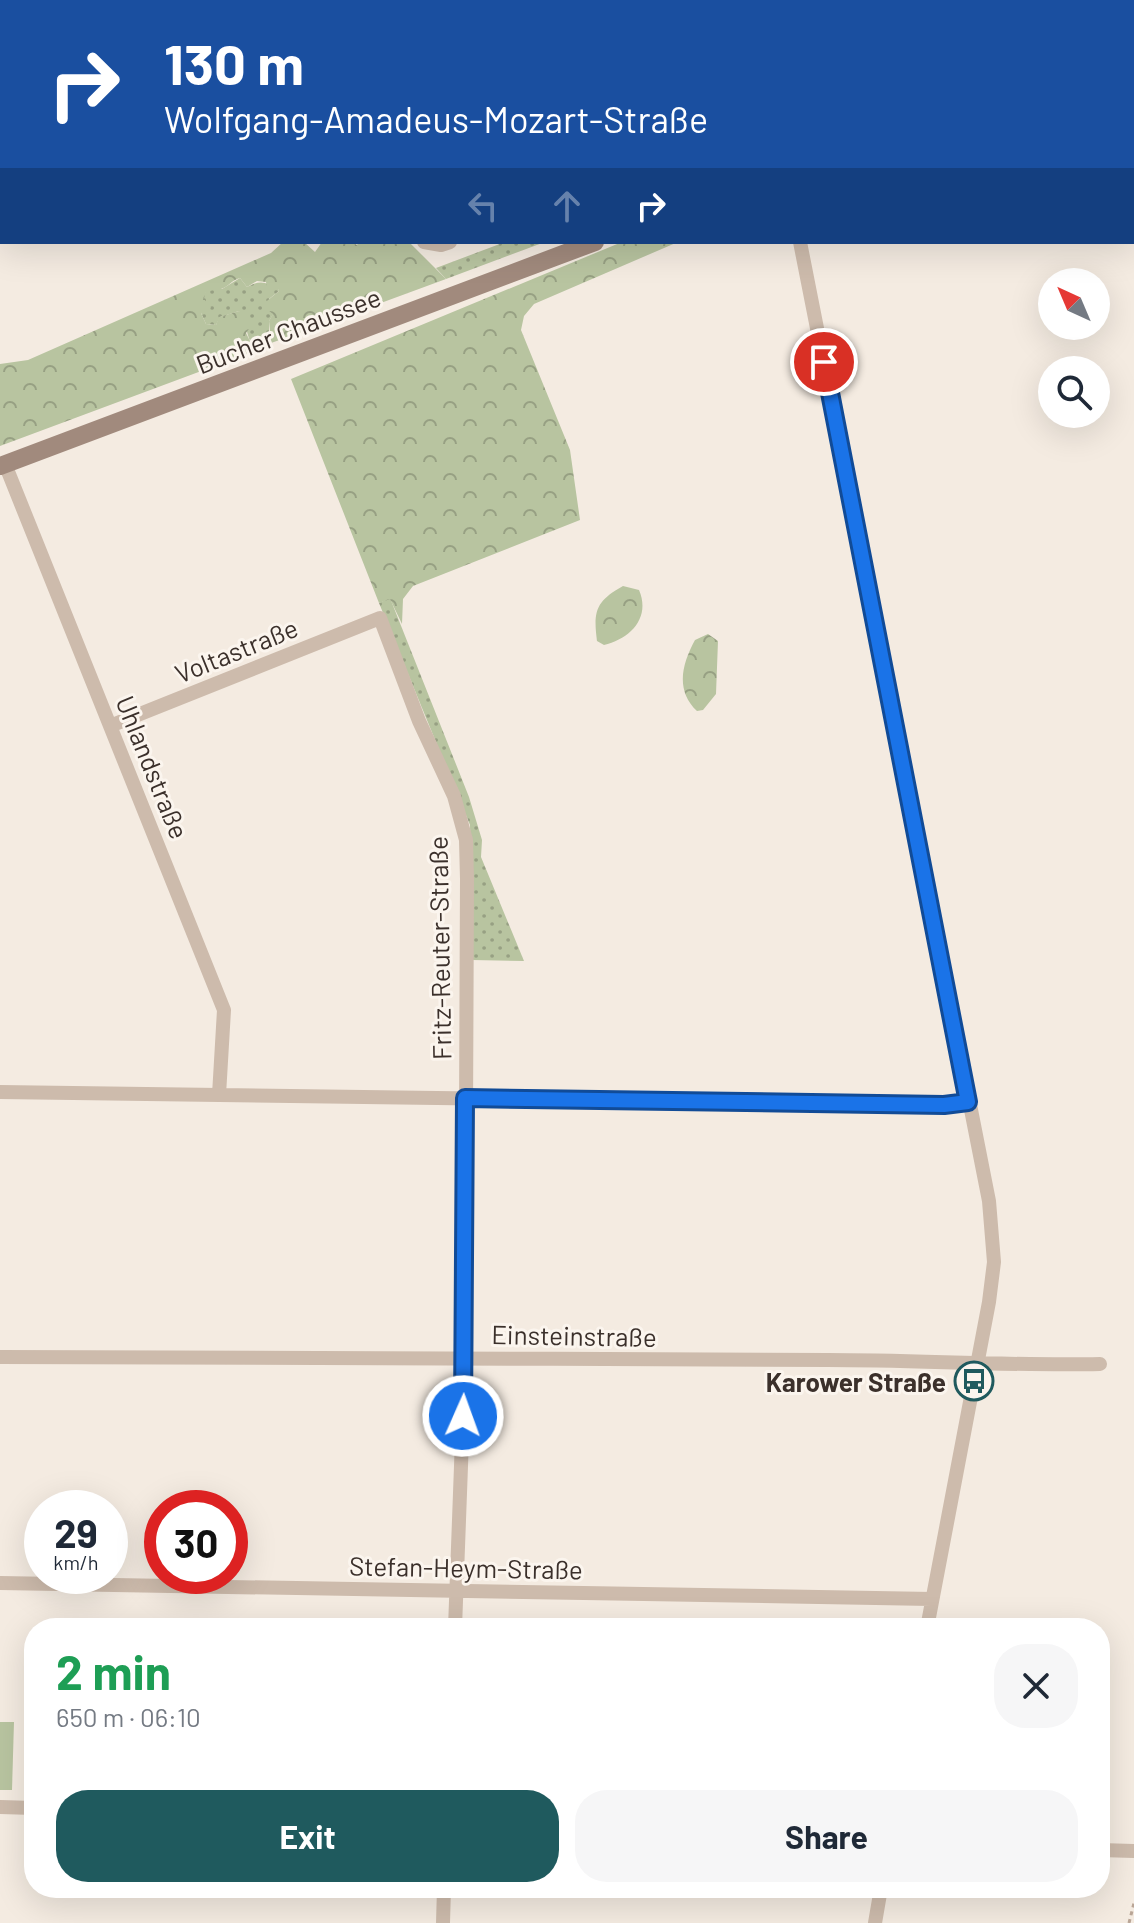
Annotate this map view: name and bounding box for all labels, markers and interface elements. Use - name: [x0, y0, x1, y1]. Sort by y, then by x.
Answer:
- text: 130 m: [164, 29, 304, 96]
- icon: right: [32, 32, 136, 136]
- text: Wolfgang-Amadeus-Mozart-Straße: [164, 97, 708, 140]
- icon: left: [461, 184, 505, 228]
- icon: ahead: [545, 184, 589, 228]
- icon: right: [629, 184, 673, 228]
- north arrow: [1038, 268, 1110, 340]
- map controls: [1038, 268, 1110, 428]
- street label: Bucher Chaussee: [191, 281, 385, 379]
- pin: [790, 328, 858, 396]
- icon: arrive: [802, 340, 846, 384]
- button: search: [1038, 356, 1110, 428]
- street label: Voltastraße: [170, 611, 302, 689]
- street label: Uhlandstraße: [110, 691, 196, 843]
- street label: Fritz-Reuter-Straße: [422, 836, 456, 1060]
- street label: Einsteinstraße: [491, 1318, 657, 1352]
- bus stop icon: Karower Straße: [953, 1360, 995, 1402]
- place label: Karower Straße: [766, 1366, 946, 1397]
- position arrow: [421, 1374, 505, 1458]
- speed limit sign: 30: [144, 1490, 248, 1594]
- text: 29: [54, 1508, 98, 1556]
- street label: Stefan-Heym-Straße: [349, 1549, 583, 1585]
- text: km/h: [53, 1550, 99, 1574]
- text: 2 min: [56, 1642, 171, 1700]
- button: close: [994, 1644, 1078, 1728]
- text: 650 m · 06:10: [56, 1701, 201, 1732]
- button: Exit: [56, 1790, 559, 1882]
- button: Share: [575, 1790, 1078, 1882]

